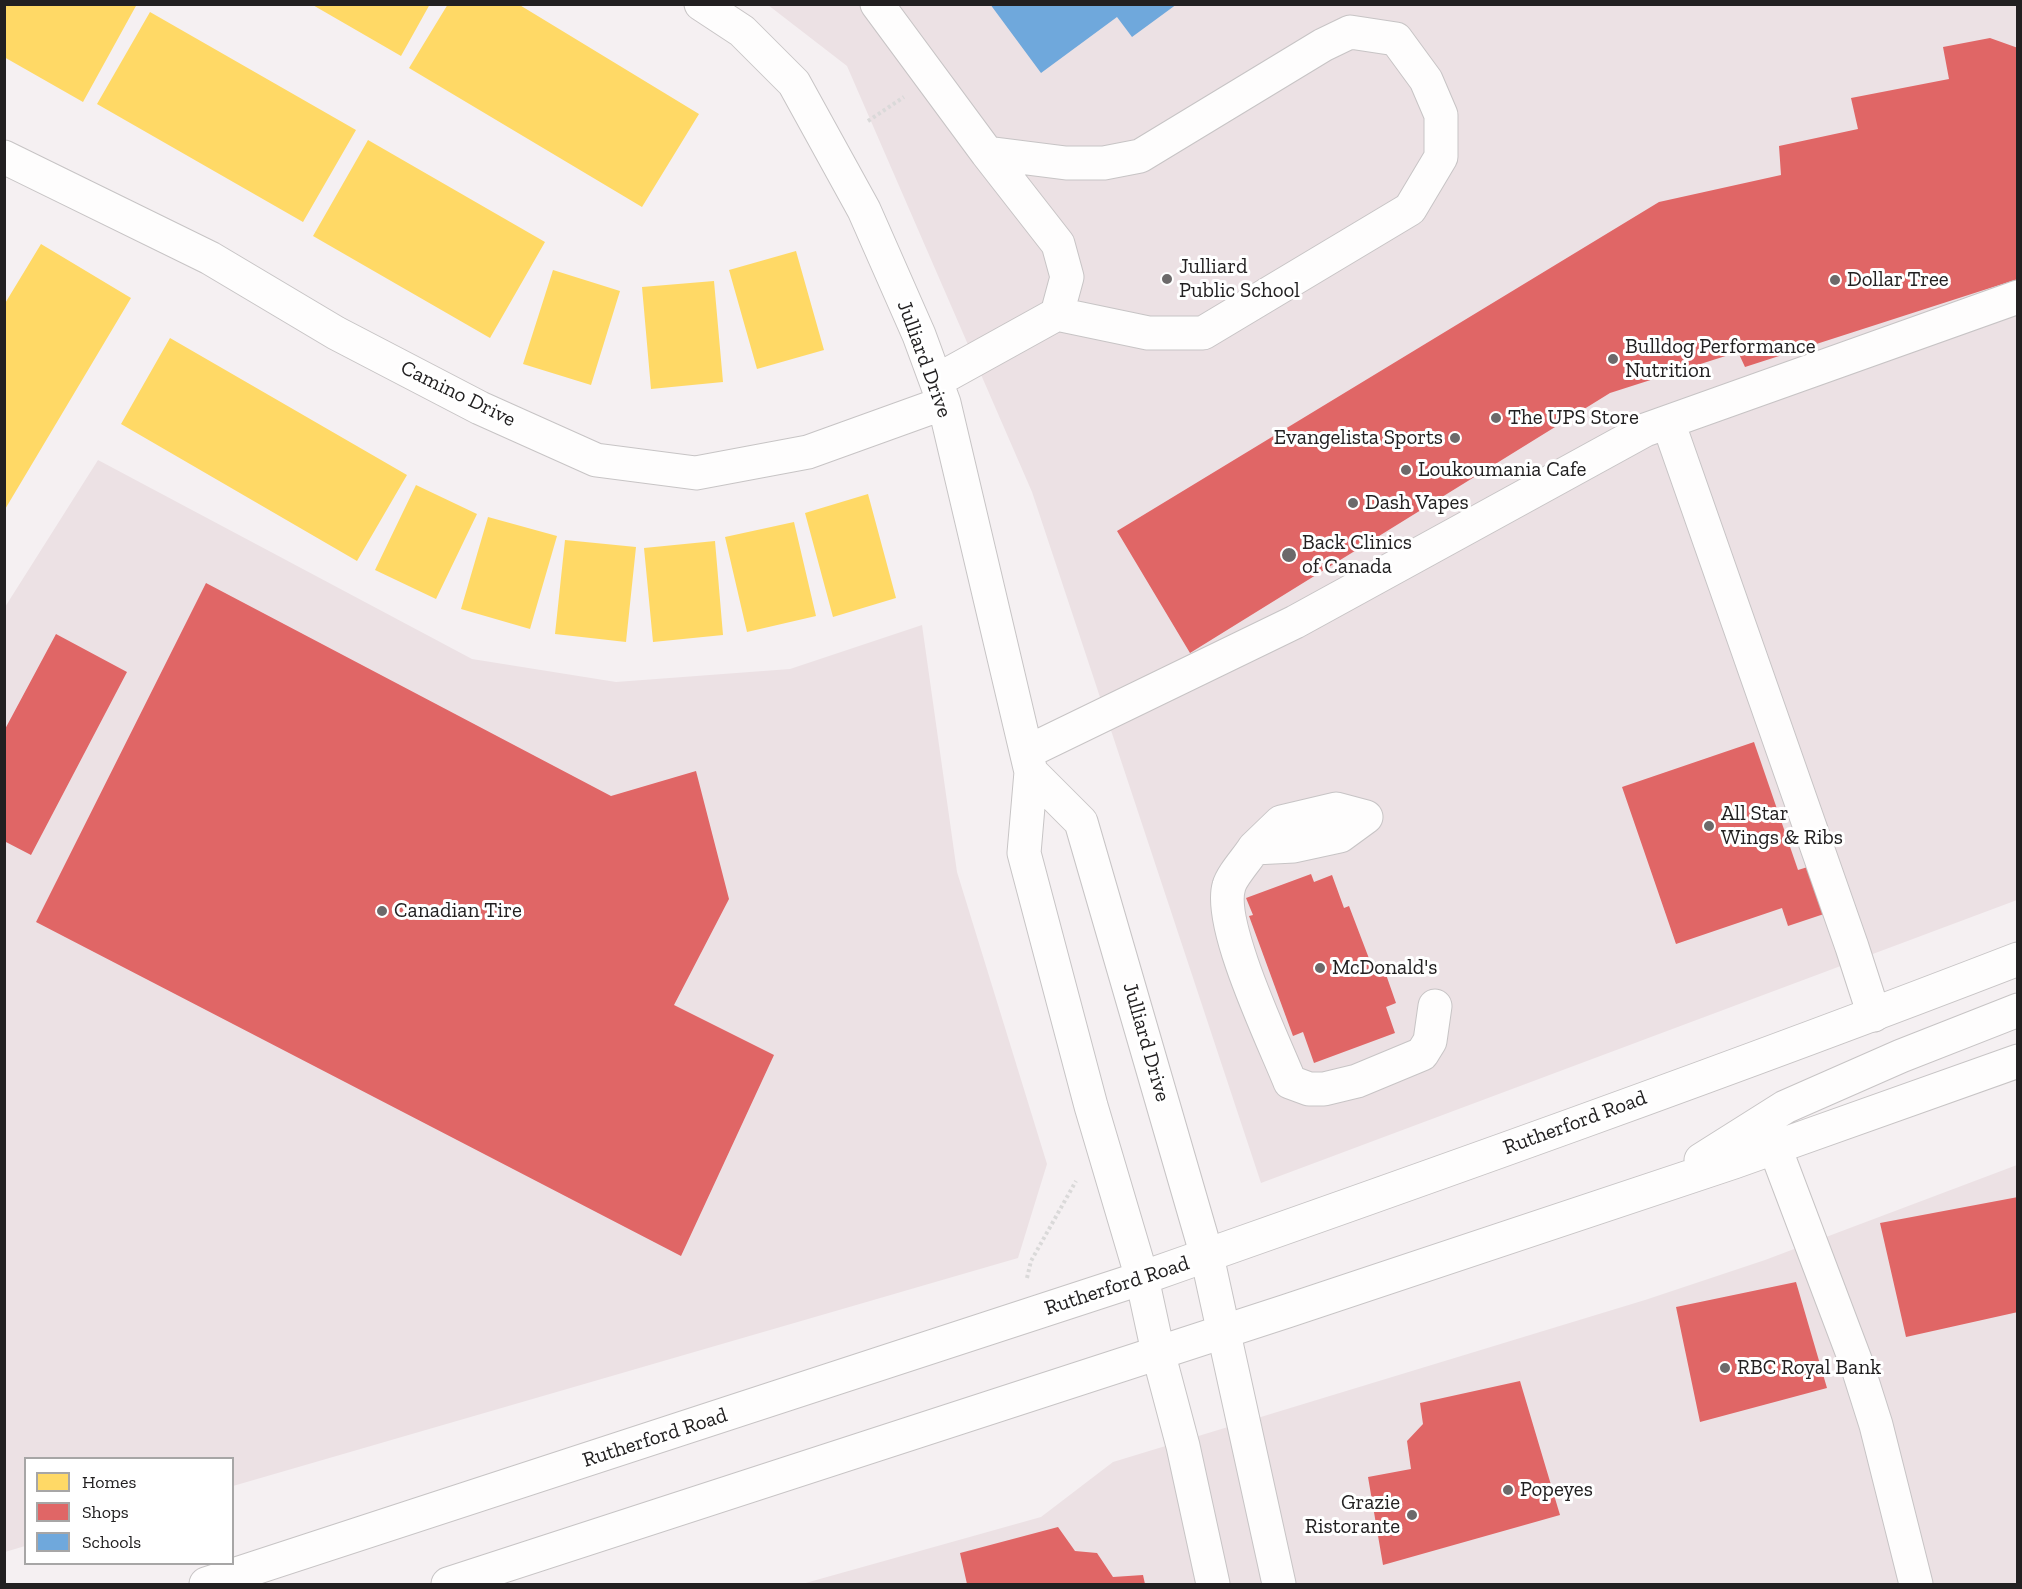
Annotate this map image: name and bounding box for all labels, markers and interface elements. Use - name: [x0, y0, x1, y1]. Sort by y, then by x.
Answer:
- place label: Julliard Public School: [1179, 254, 1300, 304]
- place label: Dollar Tree: [1847, 267, 1949, 293]
- marker: Julliard Public School: [1160, 272, 1174, 286]
- marker: Dollar Tree: [1828, 273, 1842, 287]
- street label: Julliard Drive: [891, 297, 957, 421]
- place label: Bulldog Performance Nutrition: [1625, 334, 1816, 384]
- marker: Bulldog Performance Nutrition: [1606, 352, 1620, 366]
- street label: Camino Drive: [396, 355, 520, 433]
- place label: The UPS Store: [1508, 405, 1639, 431]
- marker: The UPS Store: [1489, 411, 1503, 425]
- place label: Evangelista Sports: [1274, 425, 1443, 451]
- marker: Evangelista Sports: [1448, 431, 1462, 445]
- place label: Loukoumania Cafe: [1418, 457, 1586, 483]
- marker: Loukoumania Cafe: [1399, 463, 1413, 477]
- place label: Dash Vapes: [1365, 490, 1469, 516]
- marker: Dash Vapes: [1346, 496, 1360, 510]
- place label: Back Clinics of Canada: [1302, 530, 1412, 580]
- marker: Back Clinics of Canada: [1280, 546, 1298, 564]
- place label: All Star Wings & Ribs: [1721, 801, 1843, 851]
- marker: All Star Wings & Ribs: [1702, 819, 1716, 833]
- place label: Canadian Tire: [394, 898, 522, 924]
- marker: Canadian Tire: [375, 904, 389, 918]
- place label: McDonald's: [1332, 955, 1437, 981]
- marker: McDonald's: [1313, 961, 1327, 975]
- street label: Julliard Drive: [1117, 980, 1175, 1104]
- street label: Rutherford Road: [1500, 1085, 1650, 1161]
- street label: Rutherford Road: [1042, 1251, 1192, 1321]
- place label: RBC Royal Bank: [1737, 1355, 1881, 1381]
- marker: RBC Royal Bank: [1718, 1361, 1732, 1375]
- street label: Rutherford Road: [580, 1403, 730, 1473]
- legend: [24, 1457, 234, 1565]
- text: Homes: [82, 1471, 136, 1493]
- place label: Popeyes: [1520, 1477, 1593, 1503]
- marker: Popeyes: [1501, 1483, 1515, 1497]
- place label: Grazie Ristorante: [1305, 1490, 1400, 1540]
- text: Shops: [82, 1501, 129, 1523]
- marker: Grazie Ristorante: [1405, 1508, 1419, 1522]
- text: Schools: [82, 1531, 141, 1553]

